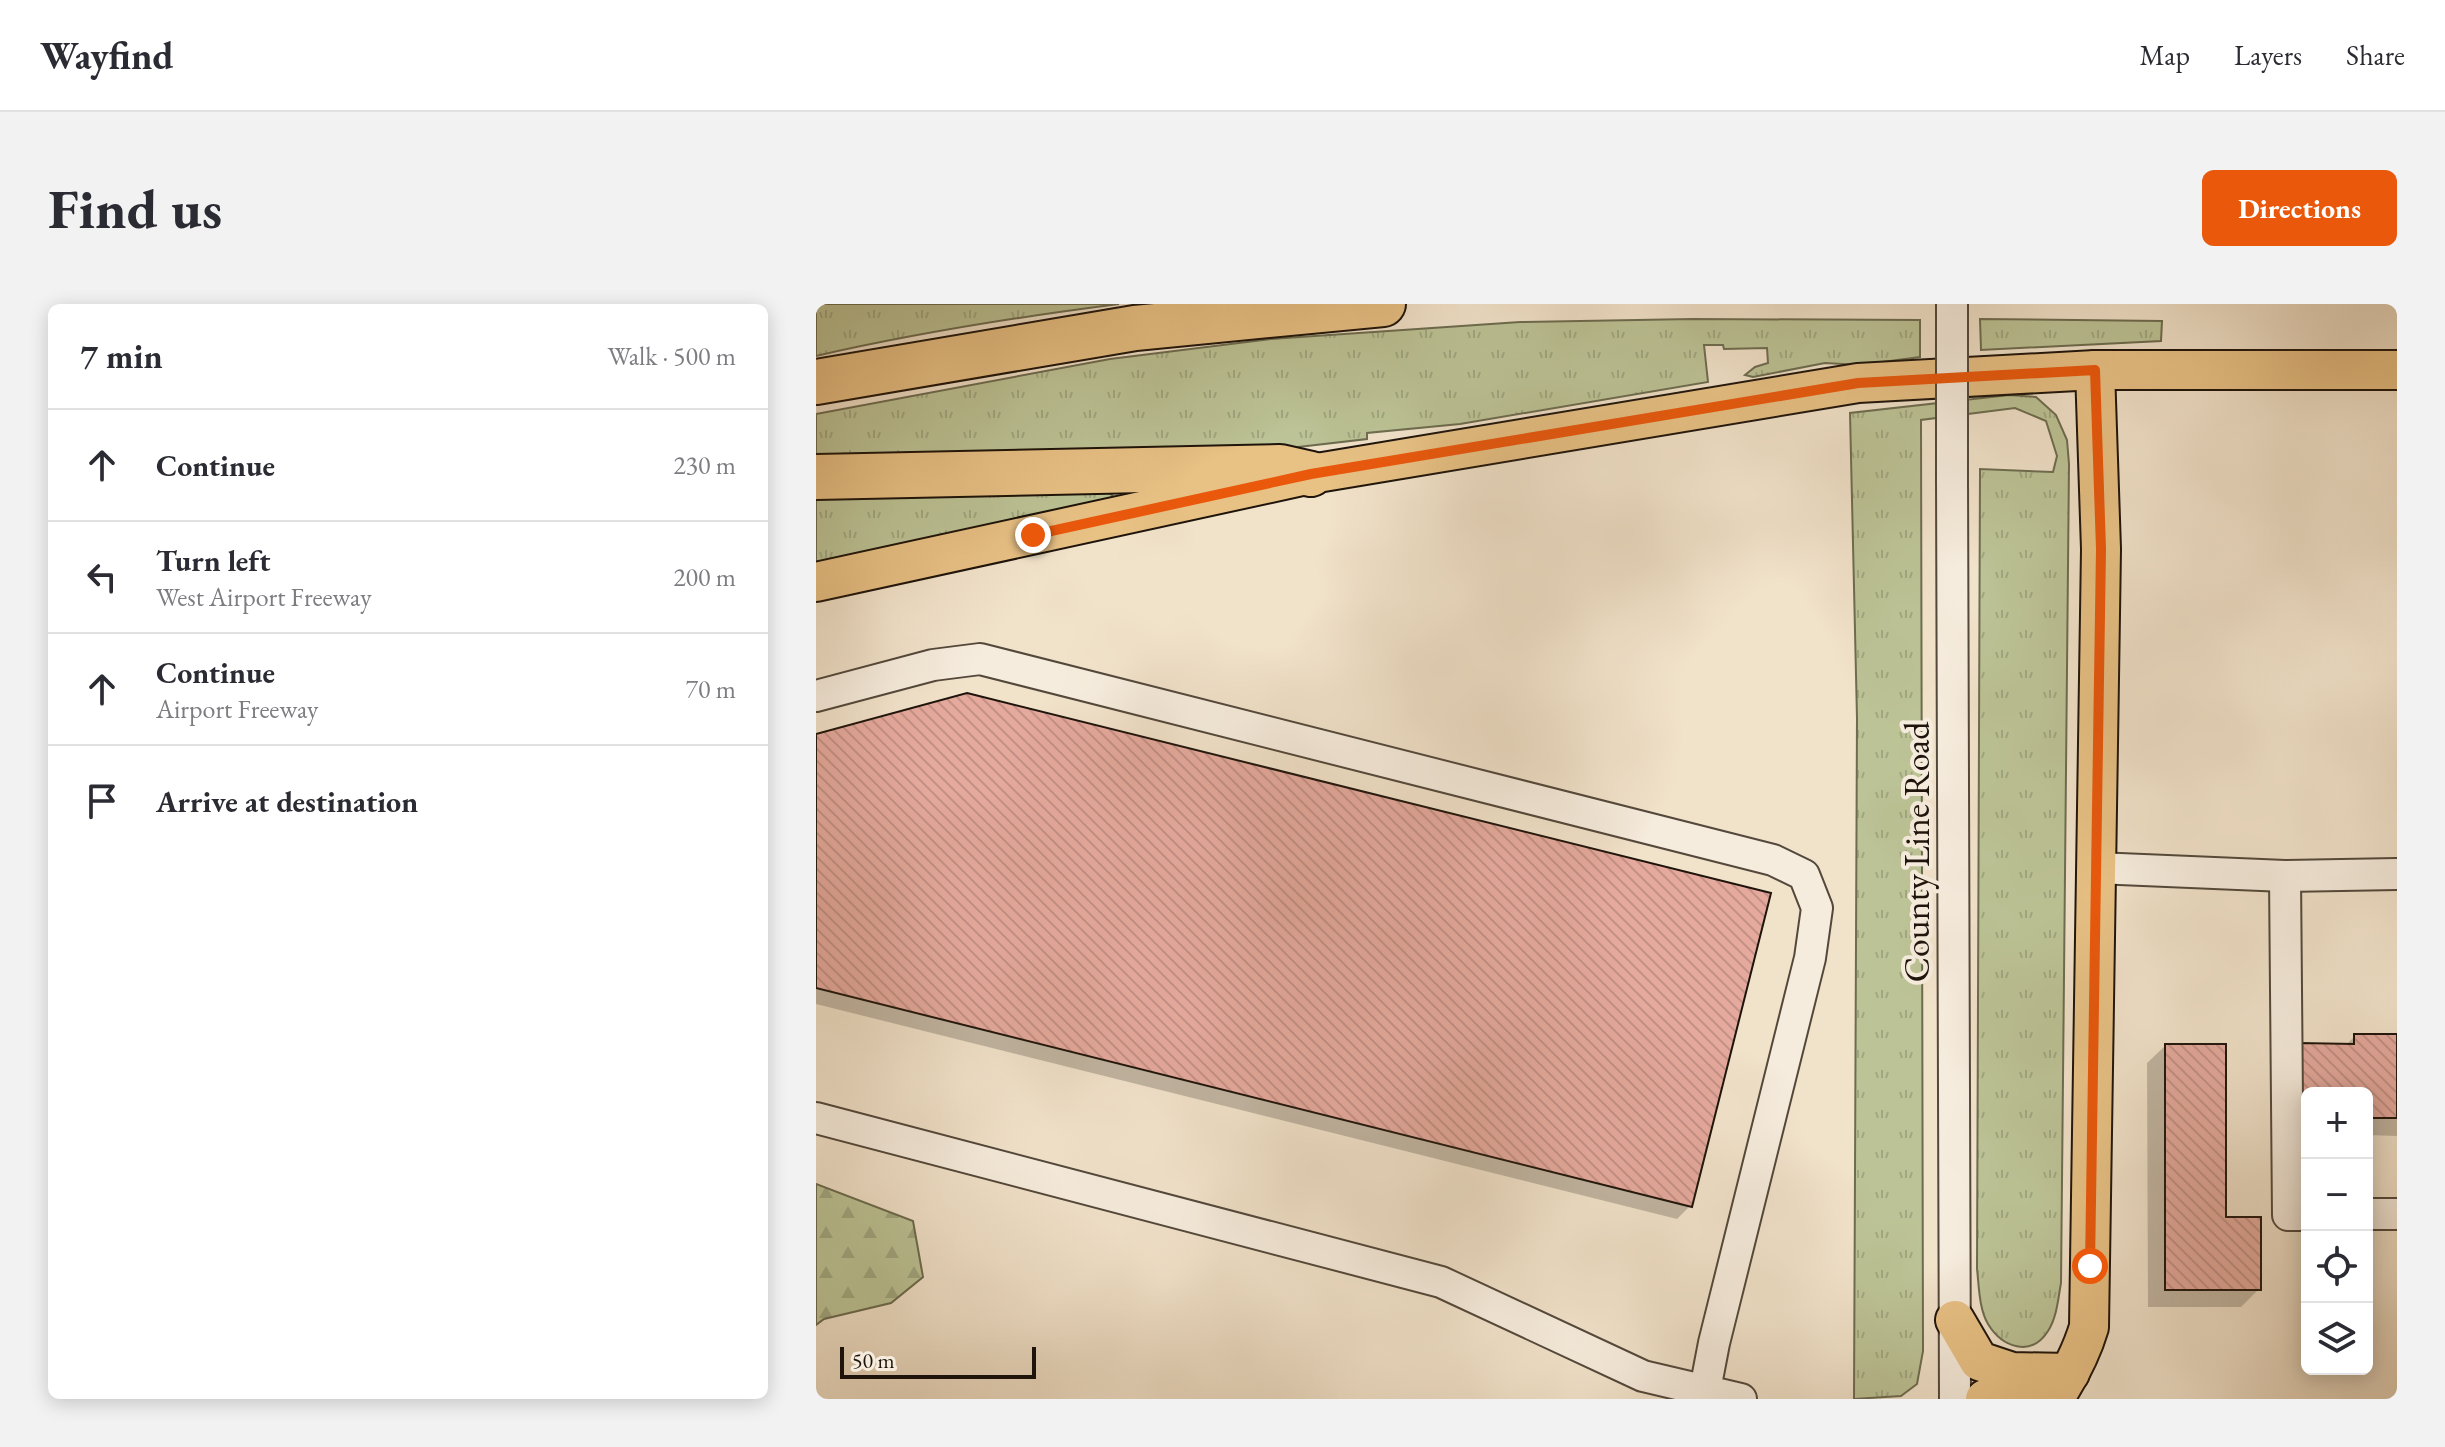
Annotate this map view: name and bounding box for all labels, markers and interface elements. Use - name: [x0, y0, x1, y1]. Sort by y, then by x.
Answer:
- text: Wayfind: [40, 31, 174, 80]
- text: Map: [2140, 37, 2190, 73]
- text: Layers: [2234, 37, 2302, 73]
- text: Share: [2346, 37, 2405, 73]
- button: Directions: [2202, 170, 2397, 246]
- text: Find us: [48, 172, 222, 245]
- text: 7 min: [80, 334, 163, 378]
- text: Walk · 500 m: [608, 339, 736, 373]
- icon: ahead: [80, 443, 124, 487]
- text: Continue: [156, 446, 275, 485]
- text: 230 m: [673, 448, 736, 482]
- route end: [1015, 517, 1051, 553]
- text: Turn left: [156, 541, 270, 580]
- icon: left: [80, 555, 124, 599]
- text: 200 m: [673, 560, 736, 594]
- text: West Airport Freeway: [156, 580, 372, 614]
- text: Continue: [156, 653, 275, 692]
- icon: ahead: [80, 667, 124, 711]
- text: 70 m: [686, 672, 736, 706]
- text: Airport Freeway: [156, 692, 318, 726]
- street label: County Line Road: [1893, 721, 1940, 983]
- icon: arrive: [80, 779, 124, 823]
- text: Arrive at destination: [156, 782, 418, 821]
- map controls: [2301, 1087, 2373, 1375]
- button: +: [2301, 1087, 2373, 1159]
- button: −: [2301, 1159, 2373, 1231]
- button: locate: [2301, 1231, 2373, 1303]
- route start: [2072, 1248, 2108, 1284]
- button: layers: [2301, 1303, 2373, 1375]
- scale bar: [840, 1343, 1036, 1379]
- text: 50 m: [852, 1346, 895, 1375]

